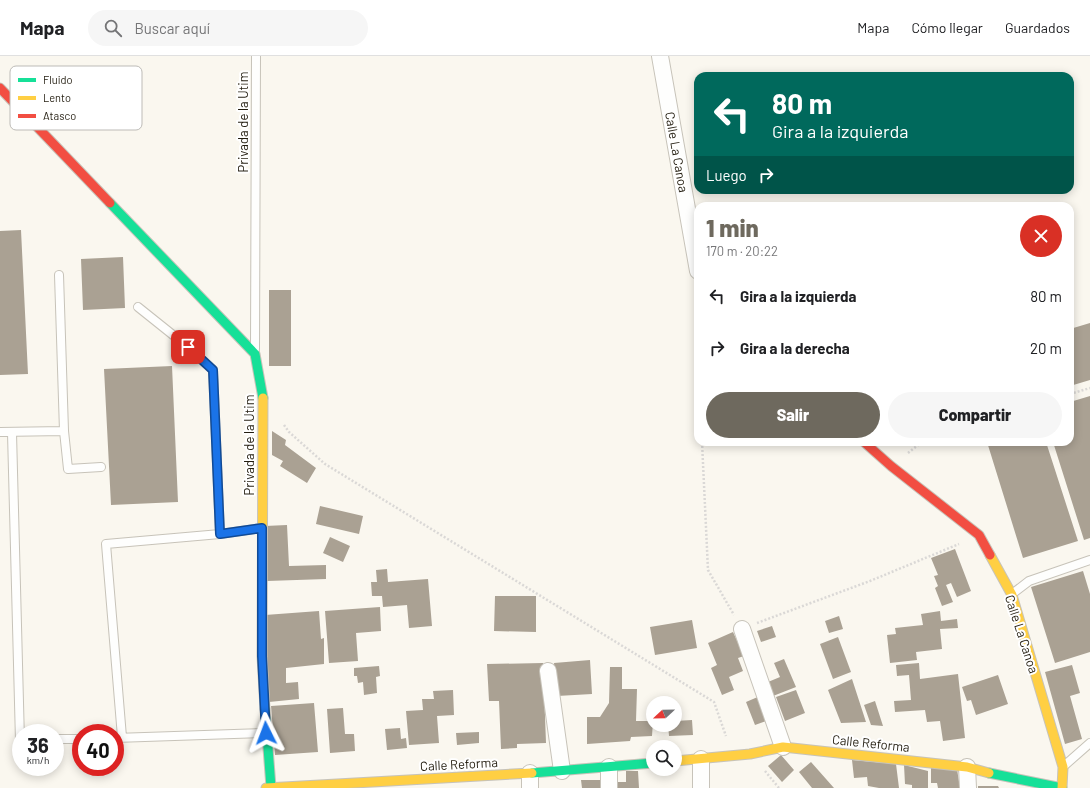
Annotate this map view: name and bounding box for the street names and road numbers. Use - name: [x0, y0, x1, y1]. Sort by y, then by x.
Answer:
- street label: Privada de la Utim: [235, 72, 251, 172]
- street label: Calle La Canoa: [662, 110, 692, 194]
- street label: Privada de la Utim: [241, 395, 257, 495]
- street label: Calle La Canoa: [1002, 593, 1042, 675]
- street label: Calle Reforma: [831, 731, 911, 755]
- street label: Calle Reforma: [420, 754, 498, 774]

